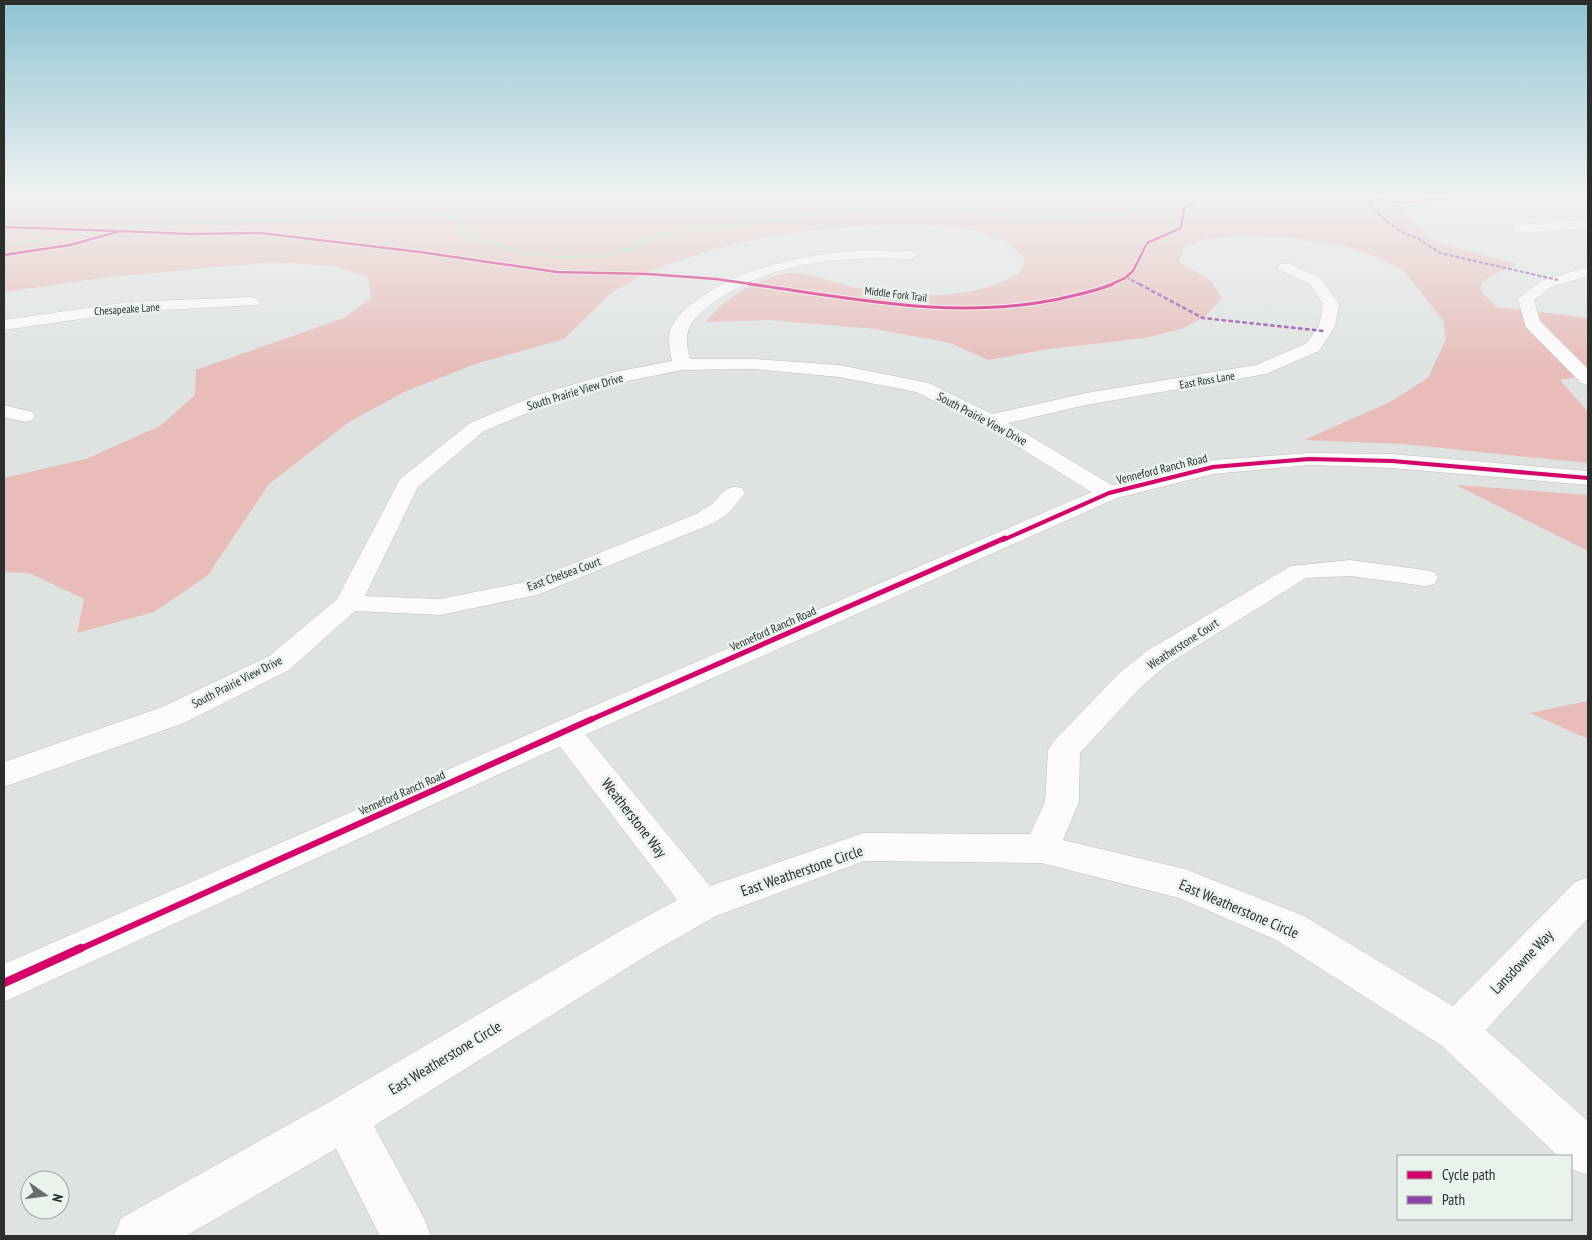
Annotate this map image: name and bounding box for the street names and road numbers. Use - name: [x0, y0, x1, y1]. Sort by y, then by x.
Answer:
- street label: Middle Fork Trail: [864, 283, 929, 305]
- street label: Chesapeake Lane: [94, 300, 161, 318]
- street label: East Ross Lane: [1178, 368, 1236, 392]
- street label: South Prairie View Drive: [525, 370, 625, 413]
- street label: South Prairie View Drive: [935, 389, 1030, 449]
- street label: Venneford Ranch Road: [1114, 450, 1209, 487]
- street label: East Chelsea Court: [525, 553, 603, 594]
- street label: Venneford Ranch Road: [726, 603, 818, 655]
- street label: Weatherstone Court: [1144, 615, 1222, 672]
- street label: South Prairie View Drive: [189, 652, 285, 711]
- street label: Venneford Ranch Road: [355, 767, 447, 819]
- street label: Weatherstone Way: [598, 774, 671, 861]
- street label: East Weatherstone Circle: [738, 841, 866, 900]
- street label: East Weatherstone Circle: [1177, 875, 1302, 942]
- street label: Lansdowne Way: [1486, 925, 1557, 998]
- street label: East Weatherstone Circle: [385, 1016, 505, 1099]

